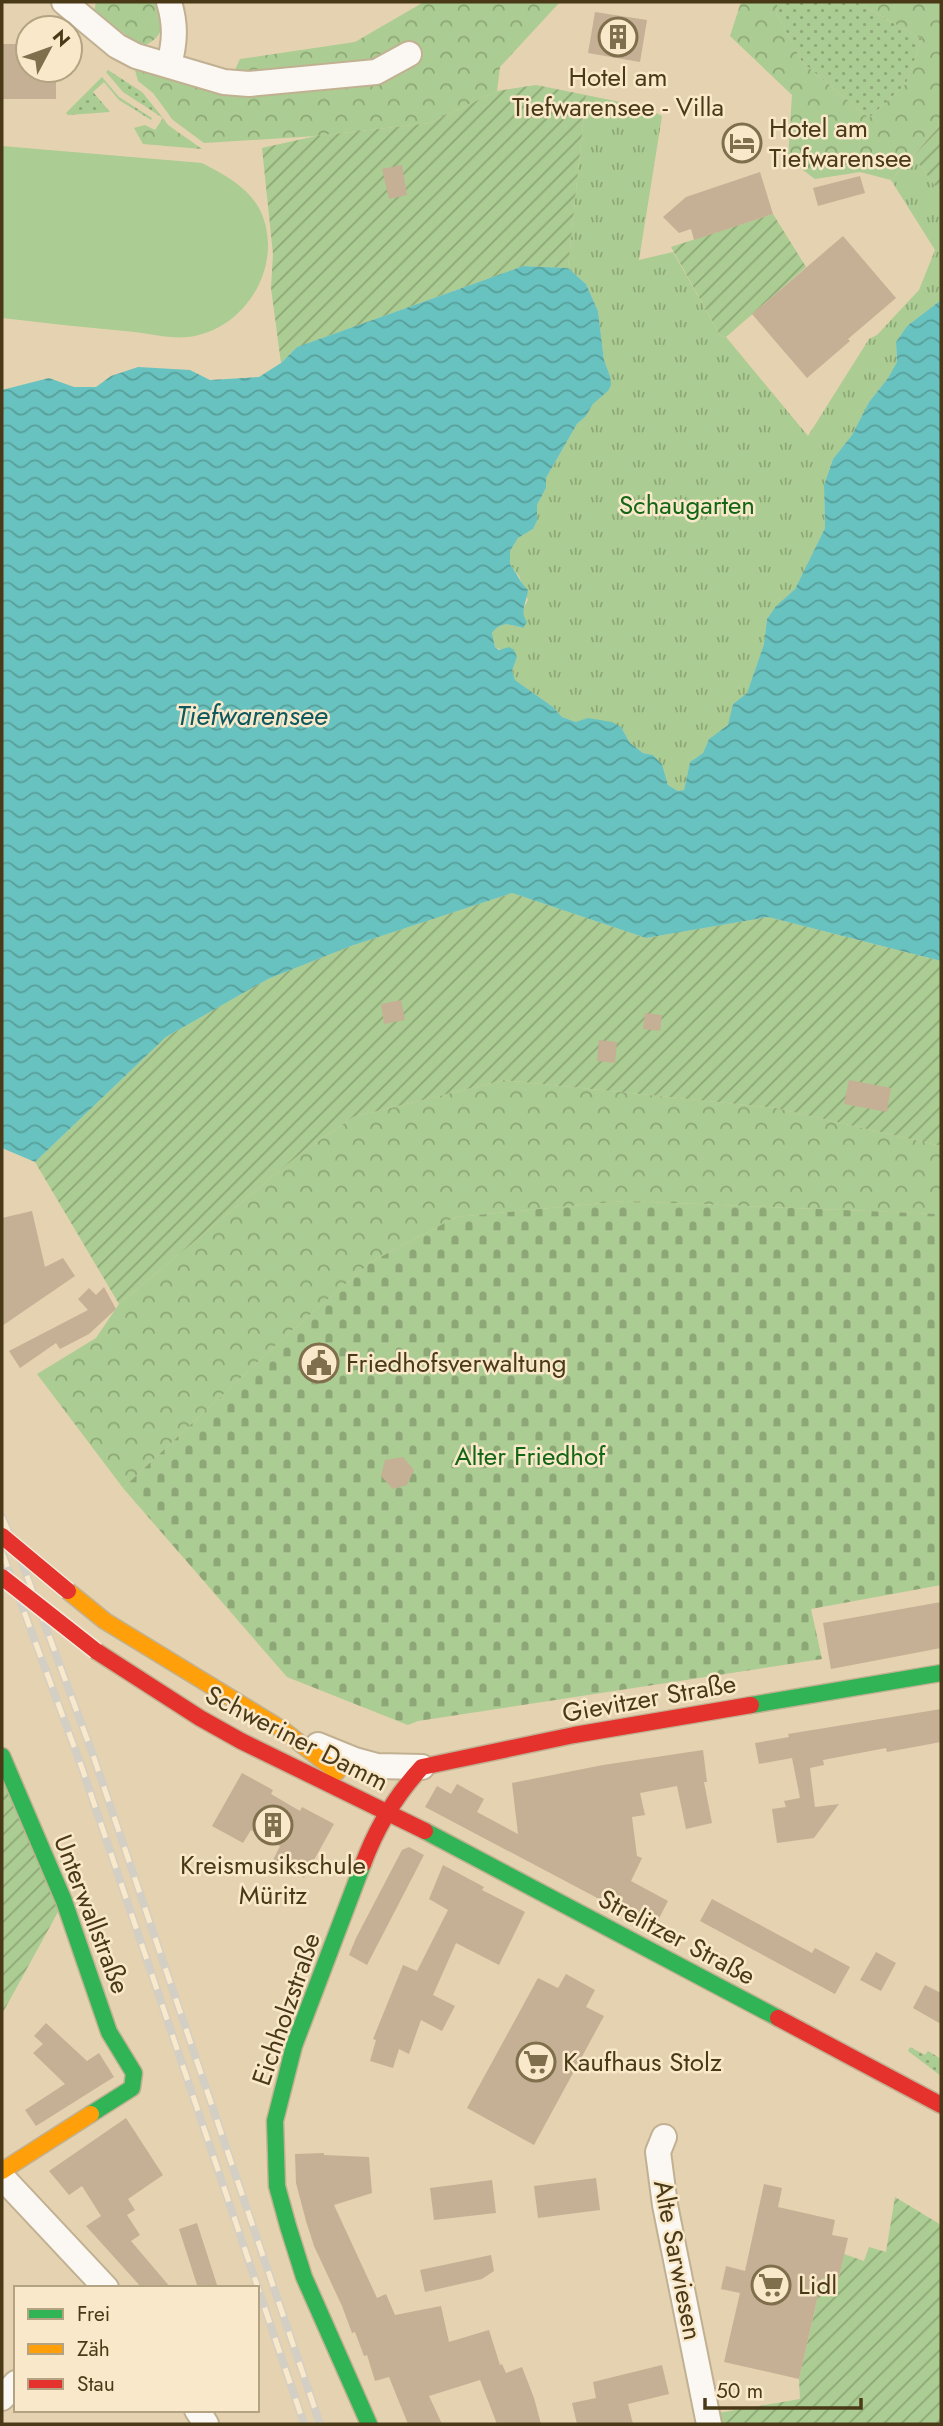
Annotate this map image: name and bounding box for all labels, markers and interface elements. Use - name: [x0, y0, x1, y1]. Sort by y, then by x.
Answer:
- north arrow: [14, 14, 84, 84]
- building icon: Hotel am Tiefwarensee - Villa: [597, 16, 639, 58]
- text: N: [46, 24, 77, 53]
- place label: Hotel am Tiefwarensee - Villa: [512, 58, 724, 126]
- place label: Hotel am Tiefwarensee: [769, 109, 912, 177]
- hotel icon: Hotel am Tiefwarensee: [721, 122, 763, 164]
- park label: Schaugarten: [619, 486, 755, 524]
- water label: Tiefwarensee: [176, 695, 328, 736]
- public building icon: Friedhofsverwaltung: [298, 1342, 340, 1384]
- place label: Friedhofsverwaltung: [346, 1344, 567, 1382]
- park label: Alter Friedhof: [454, 1437, 606, 1475]
- street label: Gievitzer Straße: [559, 1664, 739, 1732]
- street label: Schweriner Damm: [199, 1675, 395, 1801]
- building icon: Kreismusikschule Müritz: [252, 1804, 294, 1846]
- street label: Unterwallstraße: [44, 1829, 140, 1999]
- place label: Kreismusikschule Müritz: [180, 1846, 366, 1914]
- street label: Strelitzer Straße: [592, 1880, 762, 1994]
- street label: Eichholzstraße: [242, 1928, 330, 2090]
- supermarket icon: Kaufhaus Stolz: [515, 2041, 557, 2083]
- place label: Kaufhaus Stolz: [563, 2043, 722, 2081]
- street label: Alte Sarwiesen: [644, 2177, 712, 2343]
- supermarket icon: Lidl: [750, 2264, 792, 2306]
- place label: Lidl: [798, 2266, 837, 2304]
- legend: [14, 2286, 259, 2412]
- text: Frei: [77, 2299, 110, 2329]
- text: Zäh: [77, 2334, 110, 2364]
- scale bar: [705, 2366, 861, 2410]
- text: Stau: [77, 2369, 115, 2399]
- text: 50 m: [716, 2376, 763, 2406]

